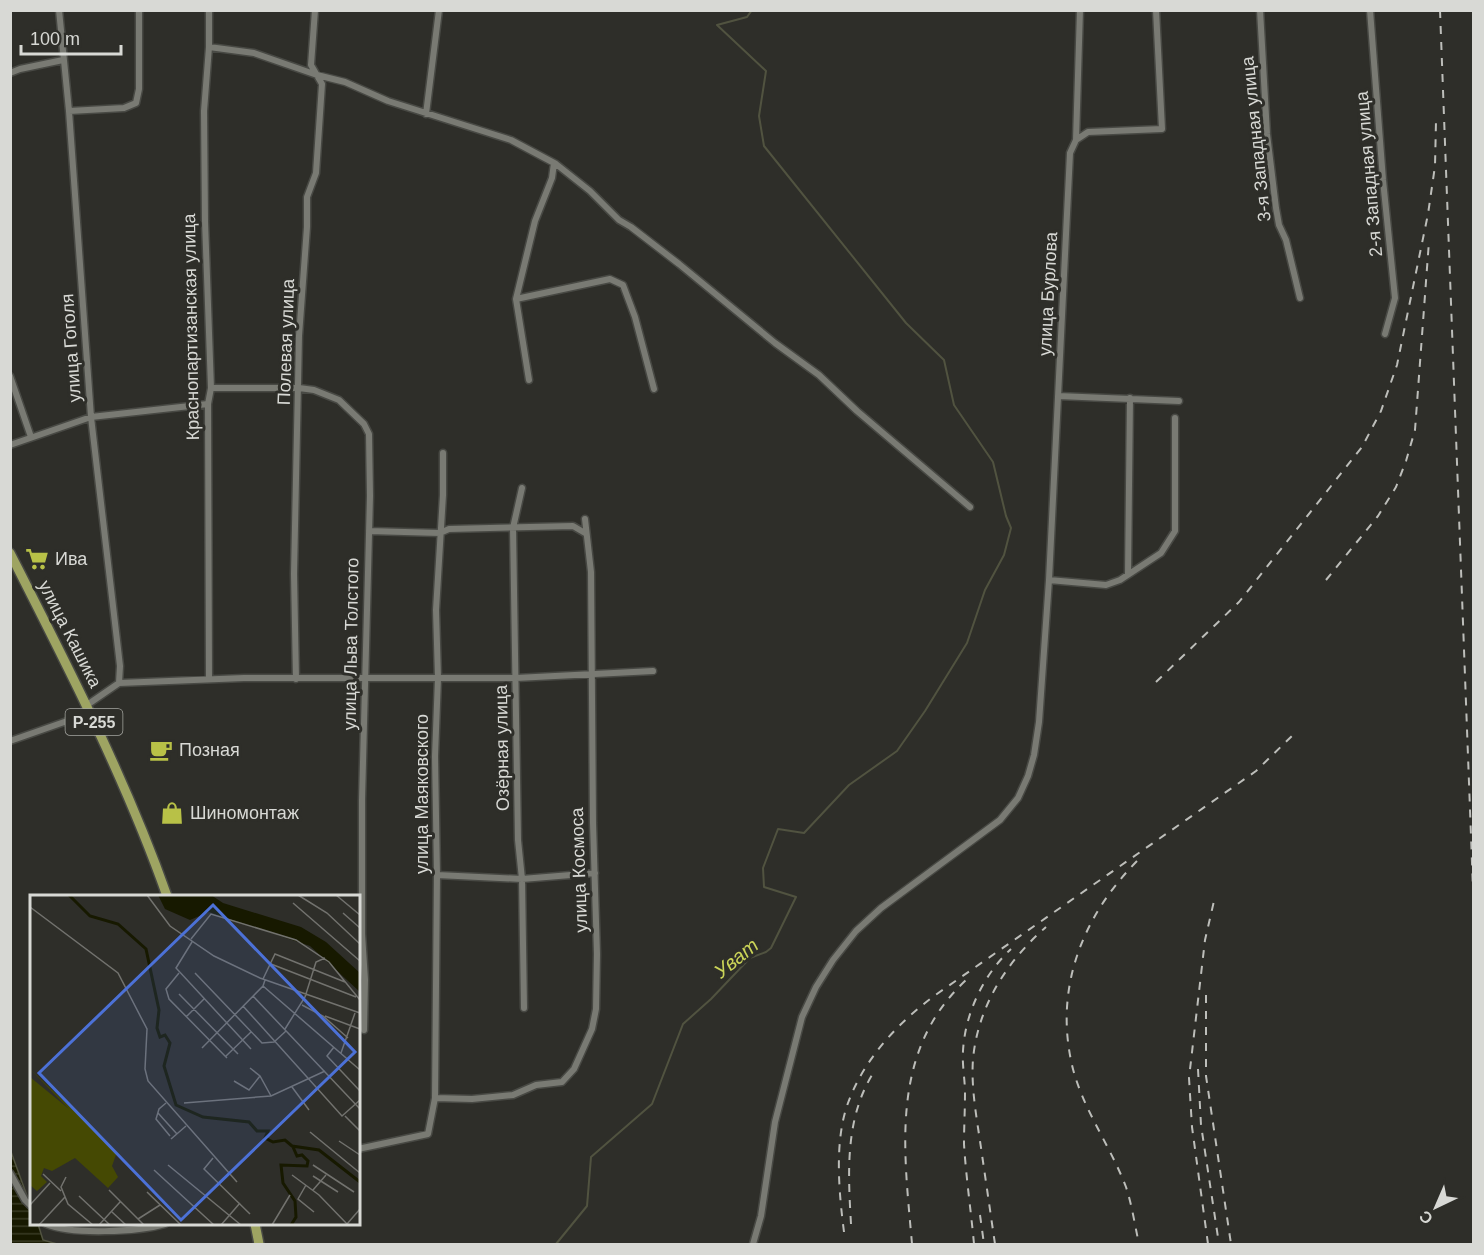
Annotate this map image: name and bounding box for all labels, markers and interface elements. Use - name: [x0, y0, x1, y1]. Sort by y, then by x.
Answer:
- scale bar: [21, 18, 122, 56]
- text: 100 m: [30, 29, 80, 49]
- street label: 3-я Западная улица: [1237, 54, 1275, 223]
- street label: 2-я Западная улица: [1352, 89, 1386, 258]
- street label: Краснопартизанская улица: [179, 212, 203, 441]
- street label: улица Бурлова: [1035, 230, 1061, 357]
- street label: Полевая улица: [274, 277, 298, 406]
- street label: улица Гоголя: [57, 293, 85, 403]
- supermarket icon: Ива: [24, 546, 50, 572]
- place label: Ива: [55, 549, 88, 569]
- street label: улица Льва Толстого: [339, 557, 363, 731]
- street label: улица Кашика: [34, 577, 106, 692]
- street label: Озёрная улица: [491, 684, 513, 811]
- road number: Р-255: [66, 709, 122, 735]
- street label: улица Маяковского: [412, 714, 432, 874]
- cafe icon: Позная: [148, 737, 174, 763]
- place label: Позная: [179, 740, 240, 760]
- shop icon: Шиномонтаж: [159, 800, 185, 826]
- place label: Шиномонтаж: [190, 803, 299, 823]
- street label: улица Космоса: [567, 806, 591, 933]
- inset map: [30, 895, 360, 1225]
- water label: Уват: [709, 934, 762, 983]
- north arrow: [1406, 1177, 1466, 1237]
- text: С: [1416, 1207, 1436, 1228]

